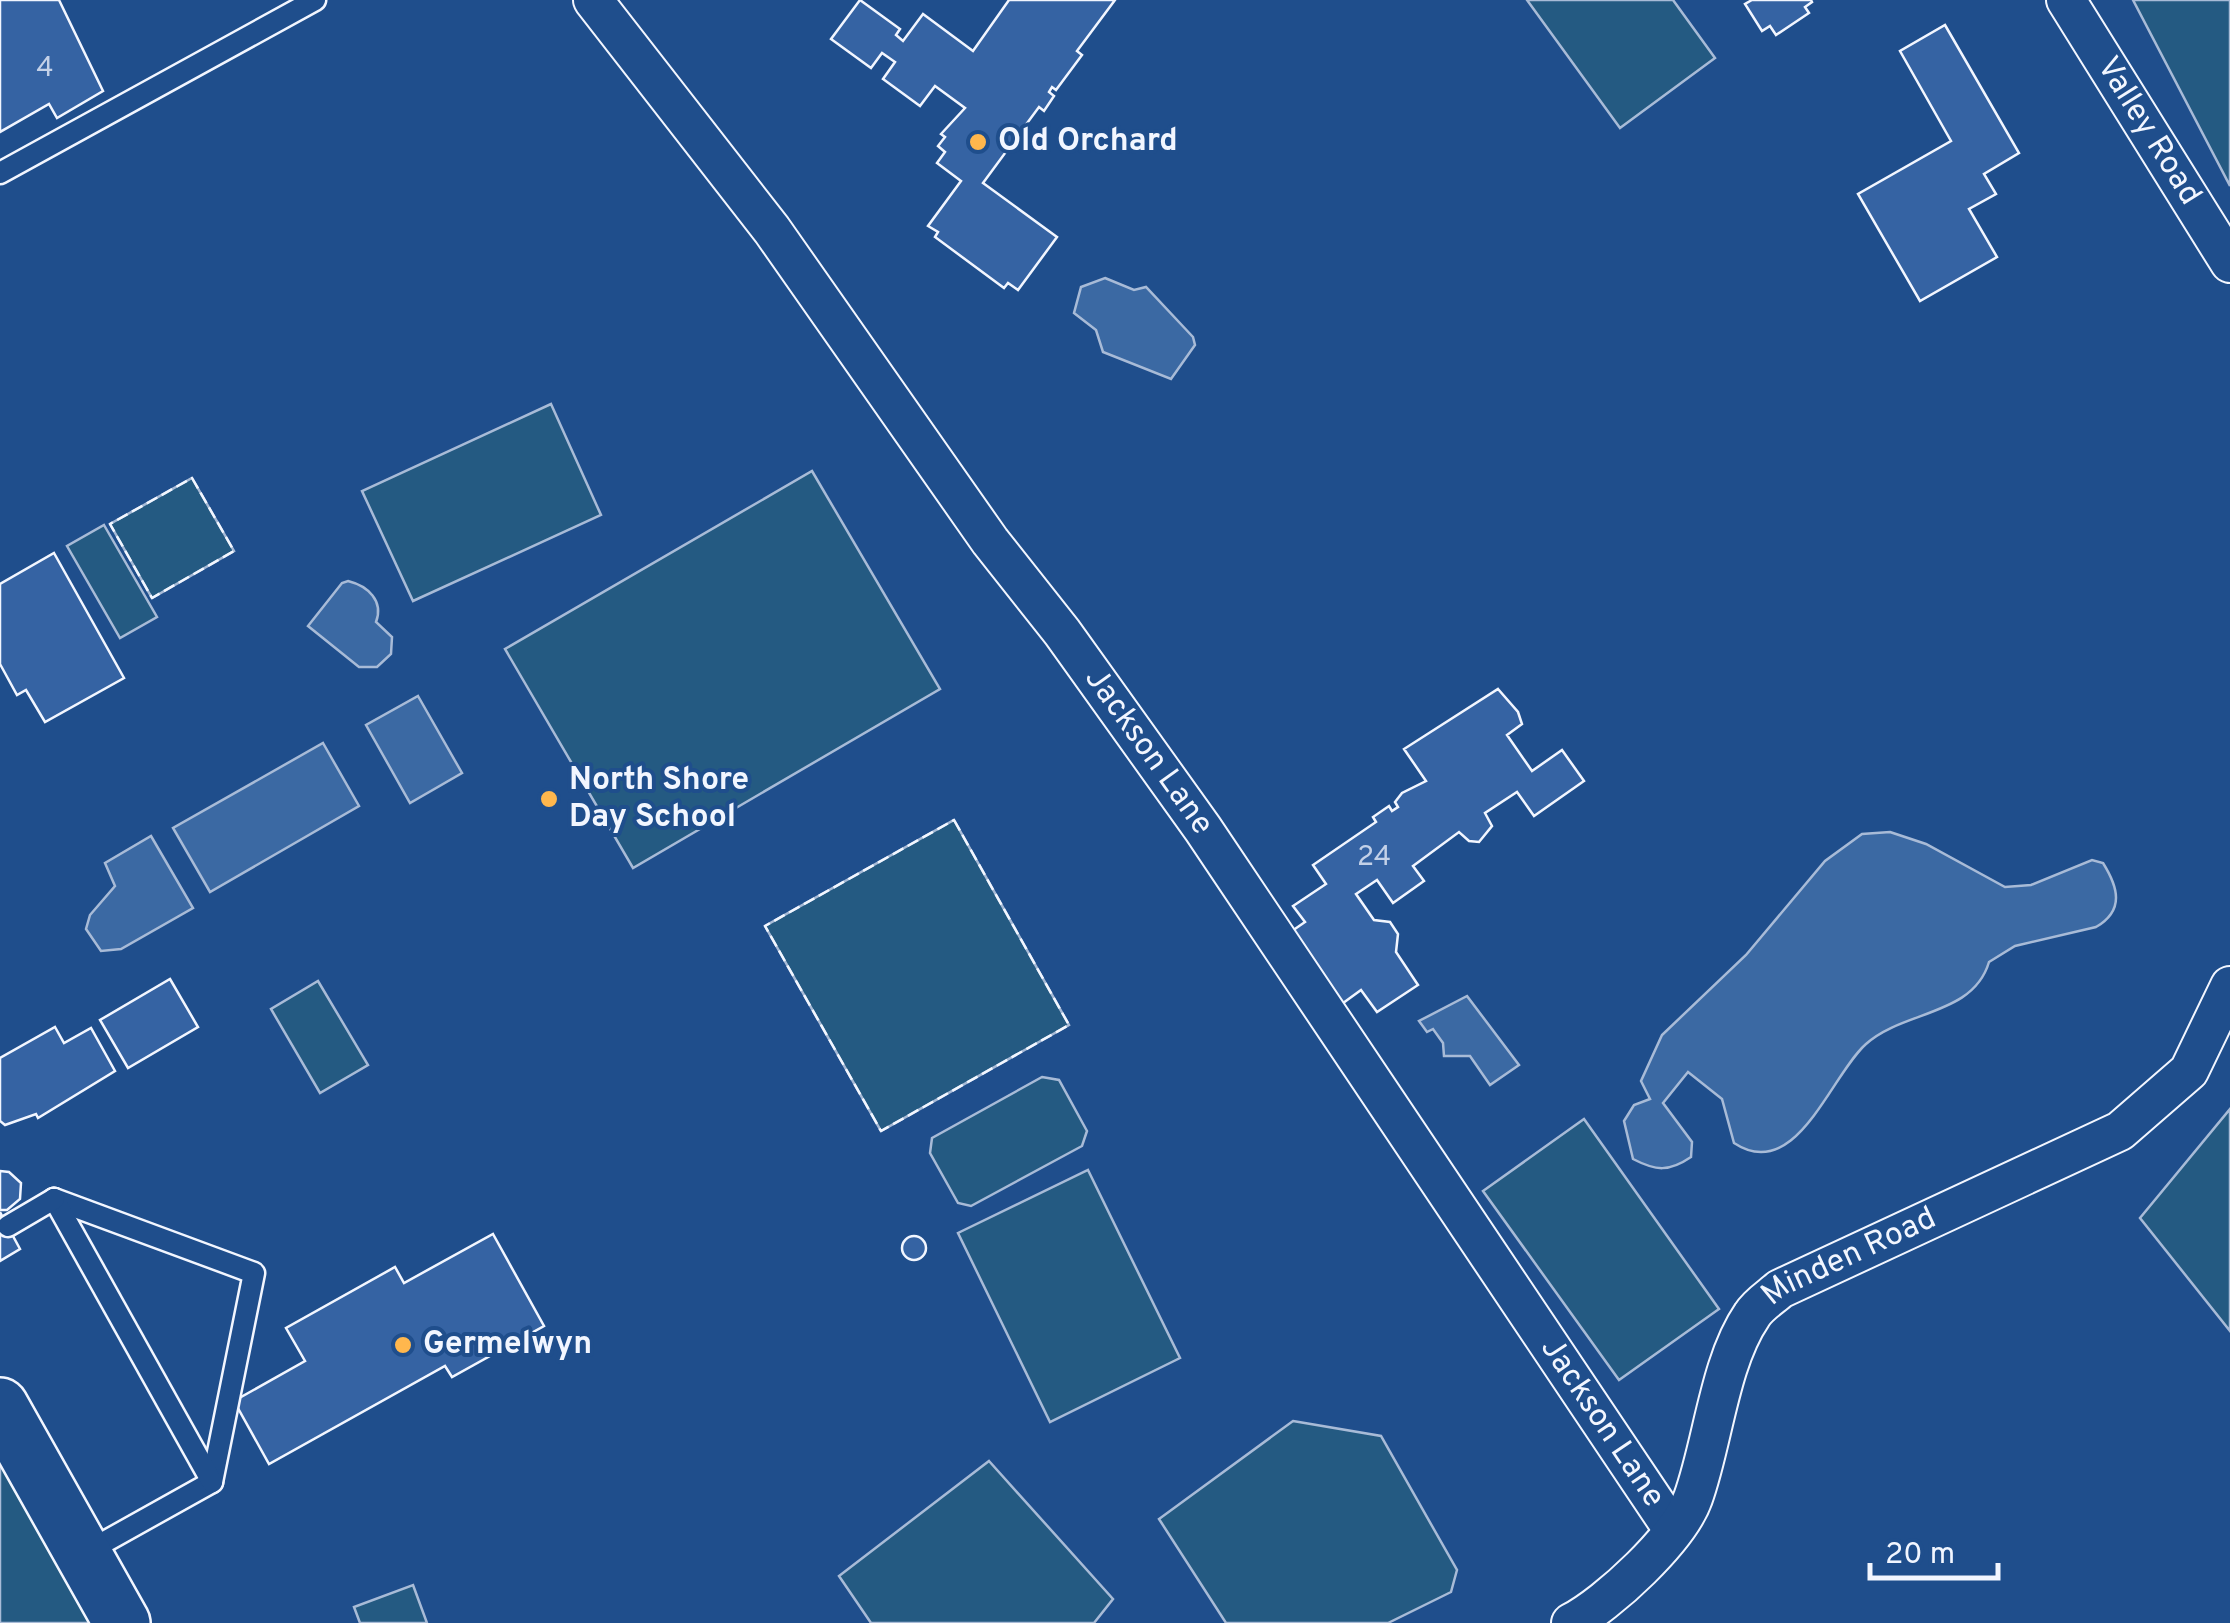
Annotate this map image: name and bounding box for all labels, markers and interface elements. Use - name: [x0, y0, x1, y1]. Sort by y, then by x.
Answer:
- street label: Valley Road: [2087, 50, 2209, 213]
- house number: 4: [36, 51, 54, 87]
- place label: Old Orchard: [998, 122, 1178, 162]
- marker: Old Orchard: [967, 131, 989, 153]
- street label: Jackson Lane: [1075, 661, 1221, 843]
- place label: North Shore Day School: [569, 761, 749, 838]
- marker: North Shore Day School: [538, 788, 560, 810]
- house number: 24: [1357, 840, 1391, 876]
- street label: Minden Road: [1754, 1199, 1943, 1315]
- place label: Germelwyn: [423, 1325, 592, 1365]
- street label: Jackson Lane: [1530, 1331, 1673, 1516]
- marker: Germelwyn: [392, 1334, 414, 1356]
- scale bar: [1870, 1518, 1998, 1580]
- text: 20 m: [1885, 1537, 1955, 1574]

